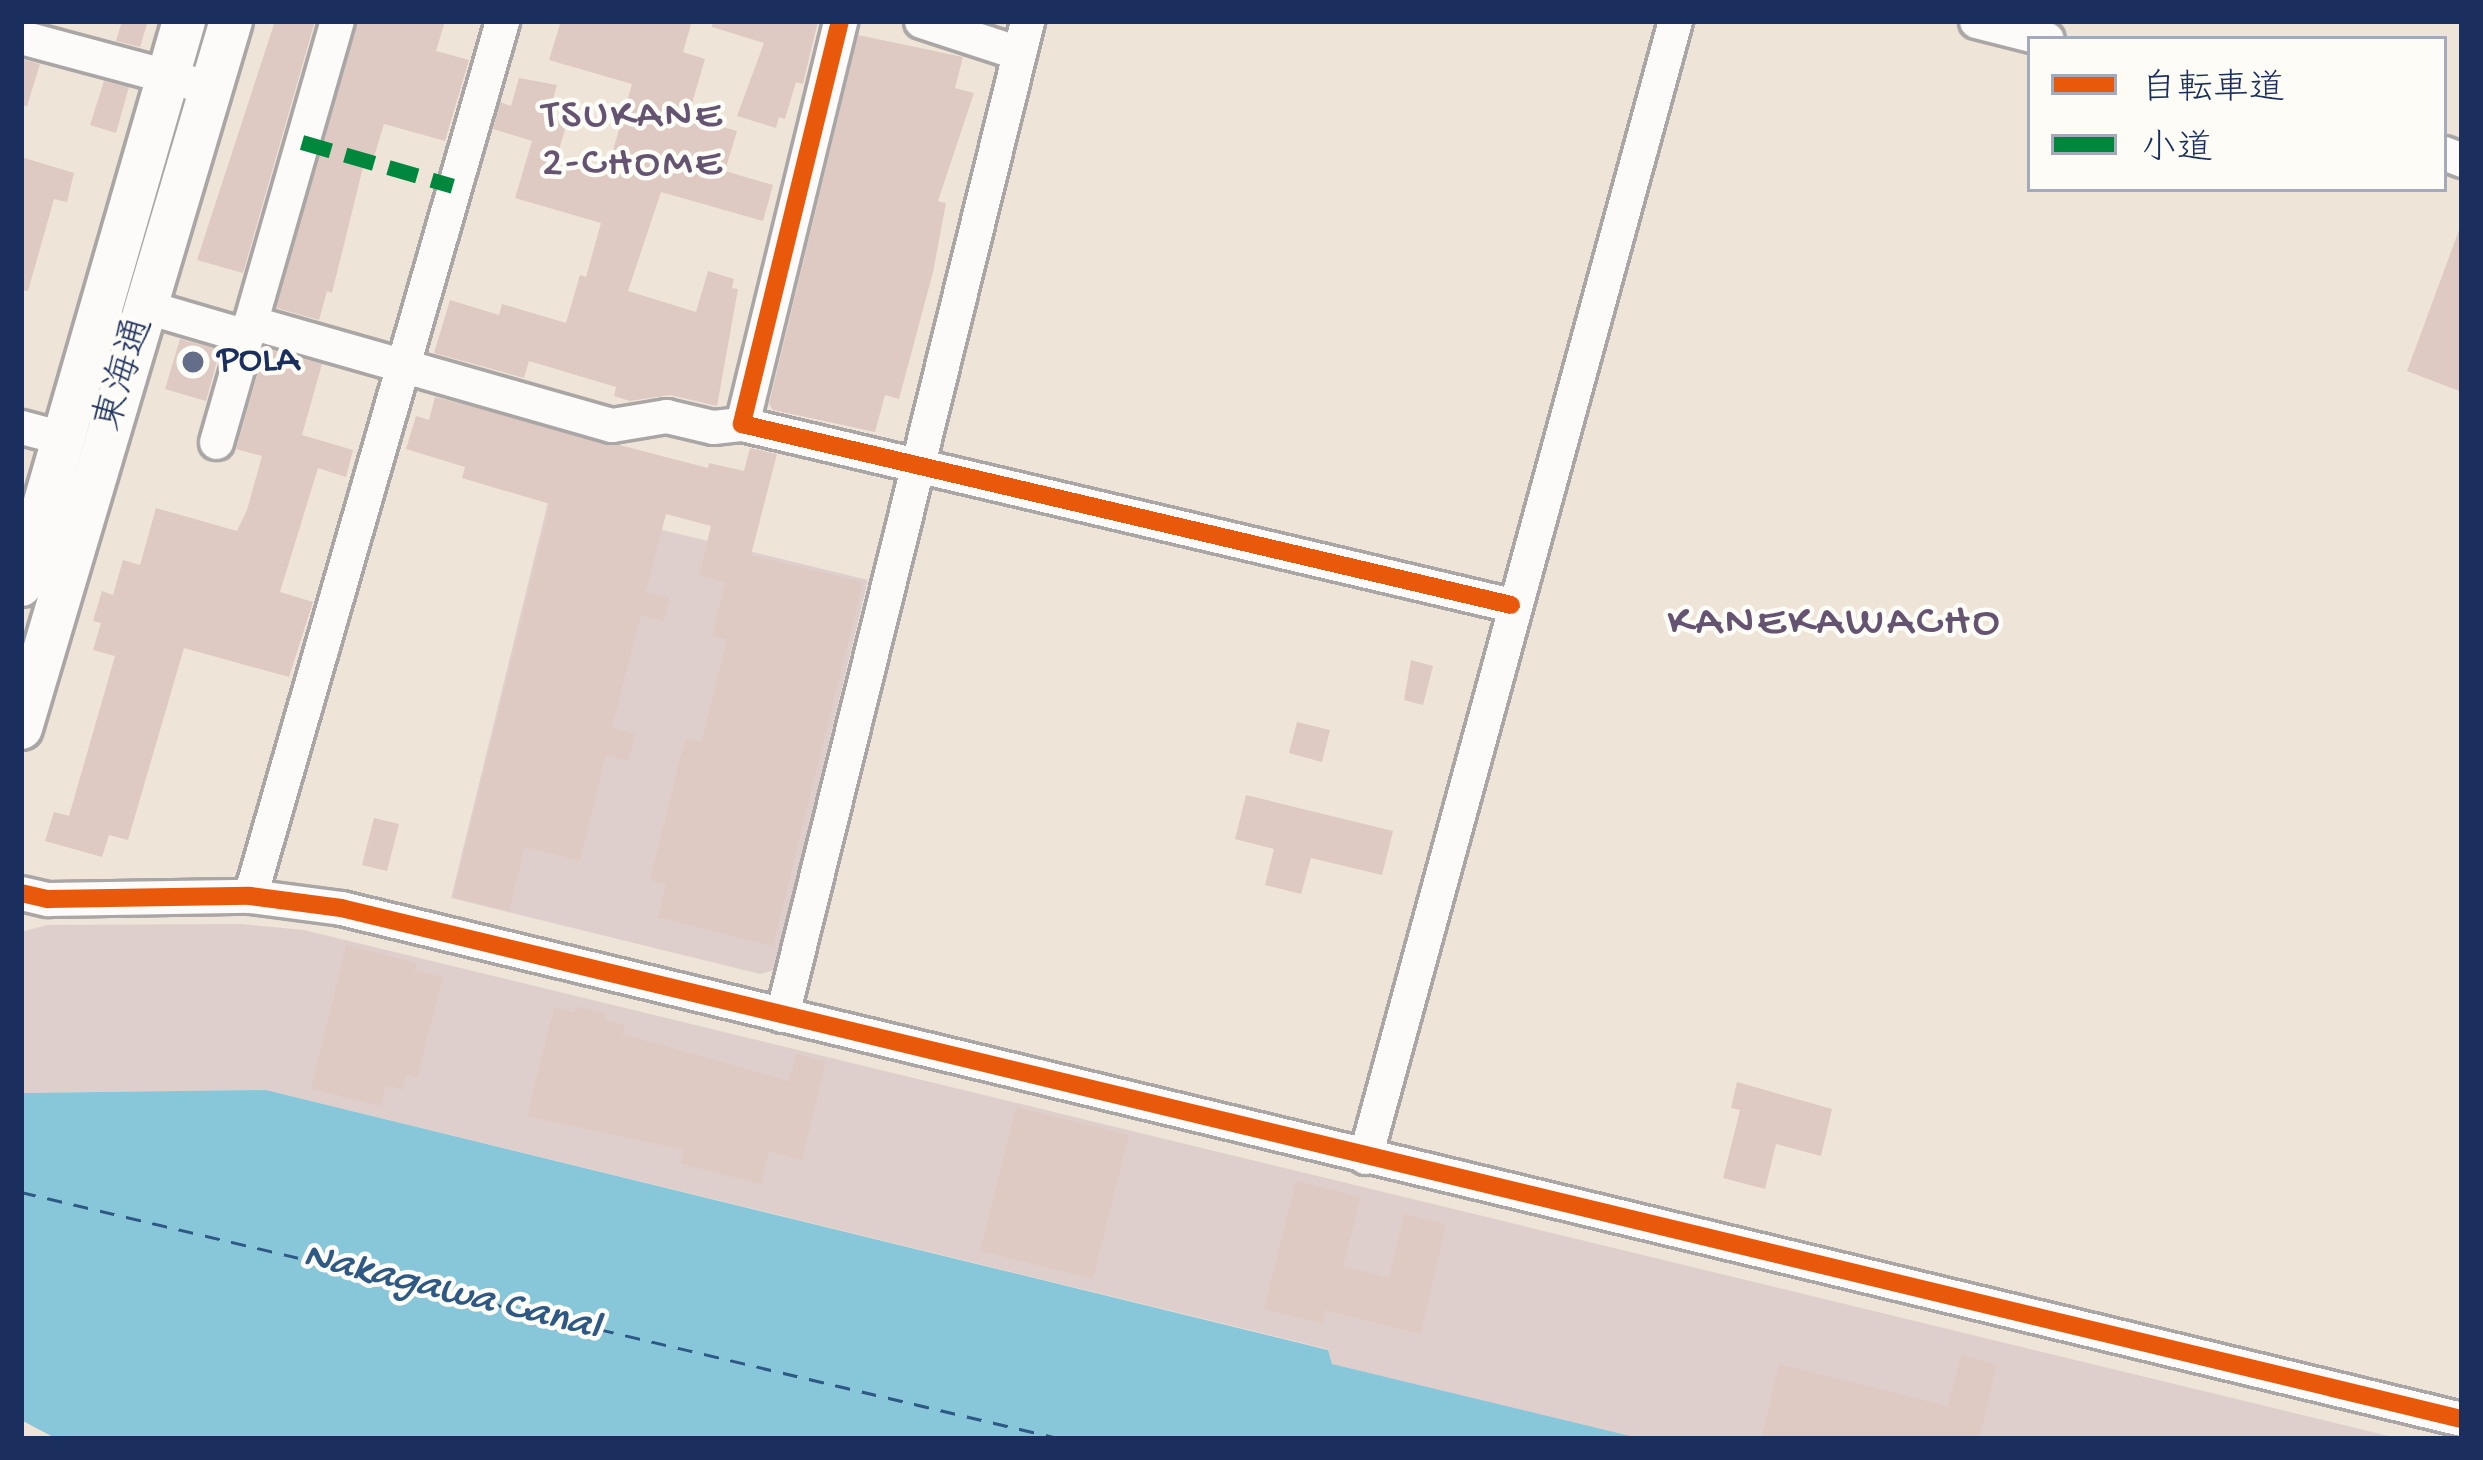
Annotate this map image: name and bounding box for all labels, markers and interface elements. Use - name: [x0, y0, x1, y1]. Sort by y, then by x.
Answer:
- legend: [2027, 36, 2447, 192]
- text: 自転車道: [2141, 70, 2285, 113]
- district label: TSUKANE 2-CHOME: [542, 93, 724, 192]
- text: 小道: [2141, 130, 2213, 173]
- street label: 東海通: [88, 312, 166, 438]
- place label: POLA: [217, 339, 299, 385]
- marker: POLA: [180, 349, 206, 375]
- district label: KANEKAWACHO: [1667, 597, 2003, 651]
- water label: Nakagawa Canal: [297, 1233, 605, 1355]

